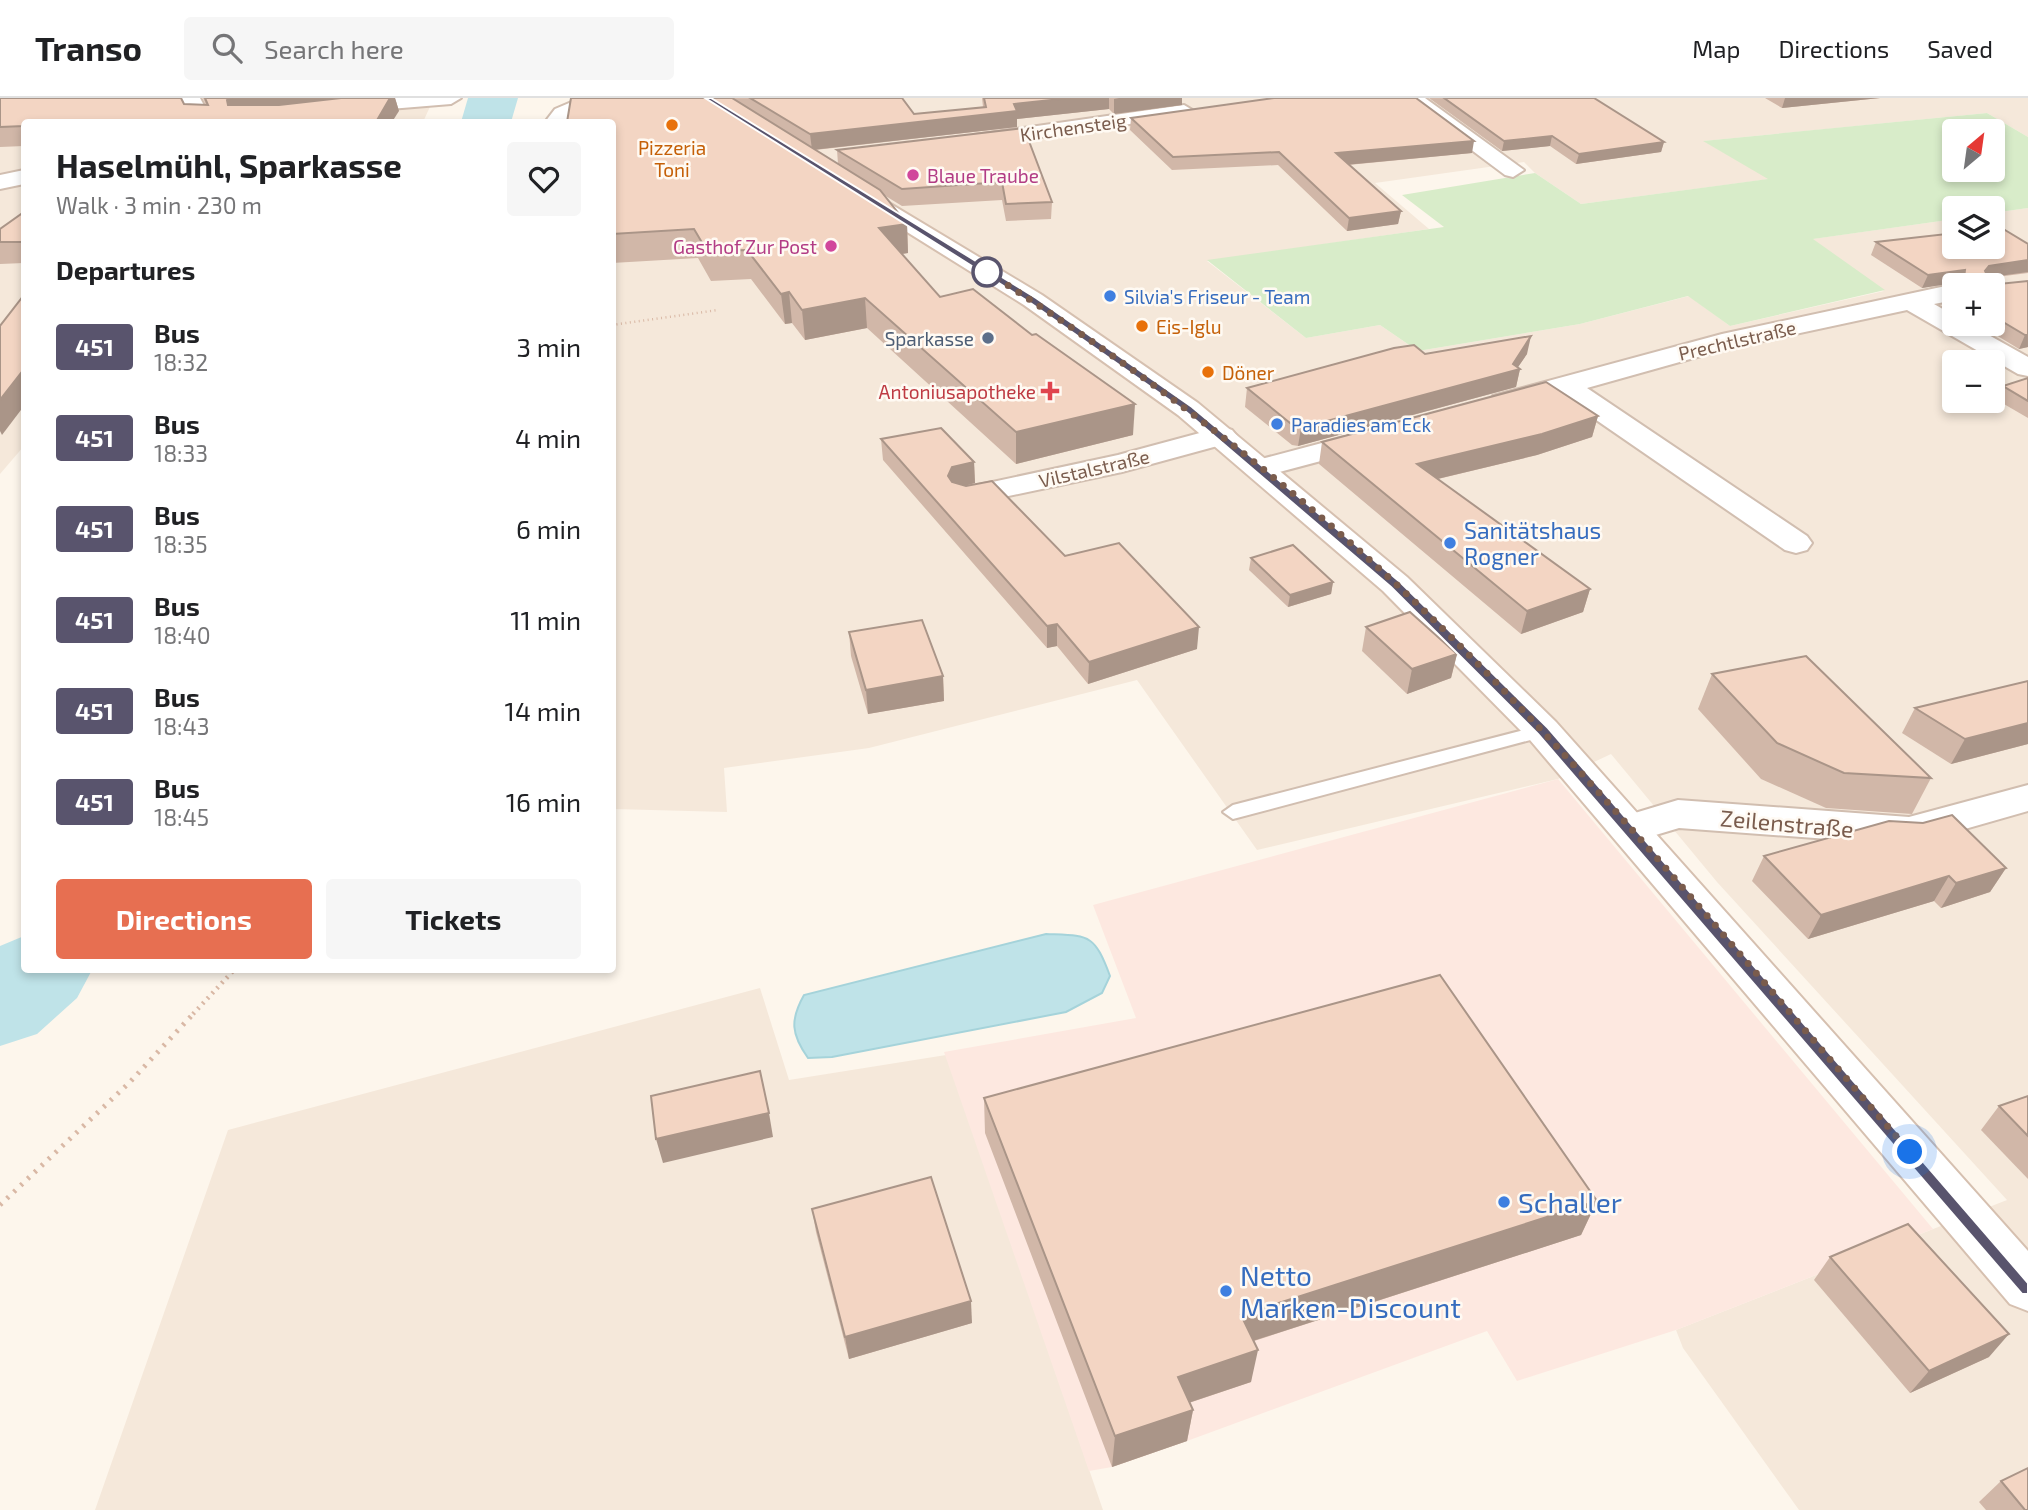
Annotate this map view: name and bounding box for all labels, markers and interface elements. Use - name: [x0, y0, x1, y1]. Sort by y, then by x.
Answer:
- search box: [184, 17, 674, 80]
- text: Transo: [35, 28, 142, 68]
- icon: search: [208, 29, 246, 67]
- text: Search here: [264, 33, 404, 64]
- text: Map: [1692, 34, 1740, 63]
- text: Directions: [1778, 34, 1889, 63]
- text: Saved: [1927, 34, 1993, 63]
- street label: Kirchensteig: [1018, 108, 1128, 146]
- marker: Pizzeria Toni: [664, 117, 680, 133]
- north arrow: [1942, 119, 2006, 182]
- map controls: [1942, 119, 2005, 413]
- place label: Pizzeria Toni: [638, 136, 706, 181]
- button: heart: [507, 142, 581, 216]
- text: Haselmühl, Sparkasse: [56, 145, 402, 185]
- place label: Blaue Traube: [927, 164, 1039, 187]
- marker: Blaue Traube: [905, 167, 921, 183]
- text: Walk · 3 min · 230 m: [56, 191, 262, 219]
- button: layers: [1942, 196, 2005, 259]
- place label: Gasthof Zur Post: [673, 235, 817, 258]
- marker: Gasthof Zur Post: [823, 238, 839, 254]
- text: Departures: [56, 254, 195, 285]
- unlabelled marker: [972, 257, 1002, 287]
- button: +: [1942, 273, 2005, 336]
- place label: Silvia's Friseur - Team: [1124, 285, 1310, 308]
- marker: Silvia's Friseur - Team: [1102, 288, 1118, 304]
- place label: Eis-Iglu: [1156, 315, 1222, 338]
- street label: Prechtlstraße: [1676, 315, 1798, 365]
- text: Bus: [154, 317, 200, 348]
- marker: Eis-Iglu: [1134, 318, 1150, 334]
- place label: Sparkasse: [885, 327, 974, 350]
- marker: Sparkasse: [980, 330, 996, 346]
- text: 3 min: [516, 331, 581, 362]
- text: 451: [75, 332, 114, 361]
- text: 18:32: [154, 348, 208, 376]
- button: −: [1942, 350, 2005, 413]
- place label: Döner: [1222, 361, 1275, 384]
- marker: Döner: [1200, 364, 1216, 380]
- place label: Antoniusapotheke: [879, 380, 1036, 403]
- marker: Antoniusapotheke: [1042, 383, 1058, 399]
- text: Bus: [154, 408, 200, 439]
- place label: Paradies am Eck: [1291, 413, 1432, 436]
- marker: Paradies am Eck: [1269, 416, 1285, 432]
- text: 4 min: [515, 422, 581, 453]
- text: 451: [75, 423, 114, 452]
- text: 18:33: [154, 439, 208, 467]
- street label: Vilstalstraße: [1036, 444, 1152, 492]
- text: Bus: [154, 499, 200, 530]
- text: 6 min: [516, 513, 581, 544]
- text: 451: [75, 514, 114, 543]
- place label: Sanitätshaus Rogner: [1464, 516, 1601, 570]
- text: 18:35: [154, 530, 208, 558]
- marker: Sanitätshaus Rogner: [1442, 535, 1458, 551]
- text: Bus: [154, 590, 200, 621]
- text: 11 min: [510, 604, 581, 635]
- text: 451: [75, 605, 114, 634]
- text: 18:40: [154, 621, 211, 649]
- text: Bus: [154, 681, 200, 712]
- text: 14 min: [505, 695, 581, 726]
- text: 451: [75, 696, 114, 725]
- text: 18:43: [154, 712, 209, 740]
- text: Bus: [154, 772, 200, 803]
- text: 16 min: [506, 786, 581, 817]
- text: 451: [75, 787, 114, 816]
- text: 18:45: [154, 803, 209, 831]
- street label: Zeilenstraße: [1719, 803, 1855, 843]
- button: Directions: [56, 879, 312, 959]
- button: Tickets: [326, 879, 581, 959]
- your location: [1892, 1134, 1927, 1169]
- place label: Schaller: [1518, 1185, 1622, 1219]
- marker: Schaller: [1496, 1194, 1512, 1210]
- place label: Netto Marken-Discount: [1240, 1258, 1461, 1324]
- marker: Netto Marken-Discount: [1218, 1283, 1234, 1299]

